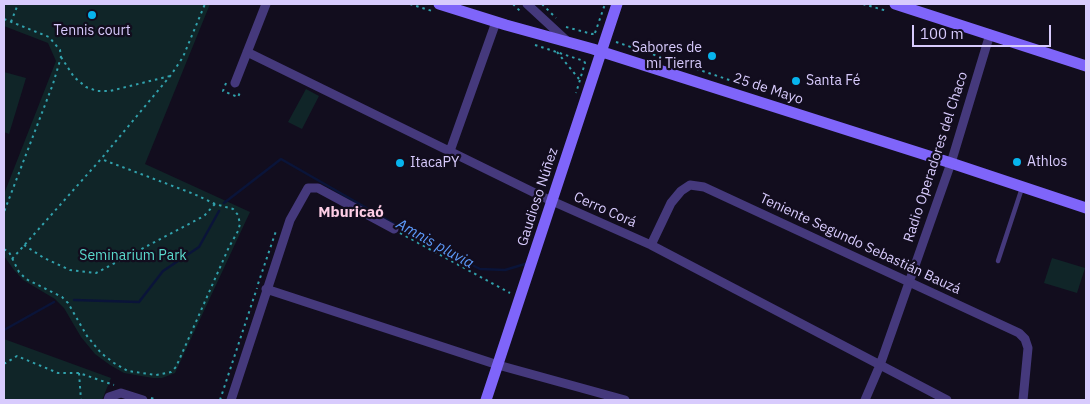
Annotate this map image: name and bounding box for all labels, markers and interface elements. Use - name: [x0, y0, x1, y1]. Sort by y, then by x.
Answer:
- marker: Tennis court: [86, 9, 98, 21]
- scale bar: [915, 15, 1054, 47]
- place label: Tennis court: [53, 23, 131, 39]
- text: 100 m: [920, 24, 964, 43]
- place label: Sabores de mi Tierra: [632, 40, 702, 72]
- marker: Sabores de mi Tierra: [706, 50, 718, 62]
- street label: 25 de Mayo: [731, 70, 805, 108]
- street label: Radio Operadores del Chaco: [901, 70, 971, 244]
- place label: Santa Fé: [806, 73, 860, 89]
- marker: Santa Fé: [790, 75, 802, 87]
- street label: Gaudioso Núñez: [514, 146, 562, 248]
- place label: Athlos: [1027, 154, 1067, 170]
- place label: ItacaPY: [410, 155, 459, 171]
- marker: Athlos: [1011, 156, 1023, 168]
- marker: ItacaPY: [394, 157, 406, 169]
- street label: Cerro Corá: [571, 189, 639, 231]
- street label: Teniente Segundo Sebastián Bauzá: [757, 190, 963, 298]
- district label: Mburicaó: [318, 204, 384, 222]
- water label: Amnis pluvia: [393, 215, 477, 273]
- park label: Seminarium Park: [79, 248, 187, 264]

